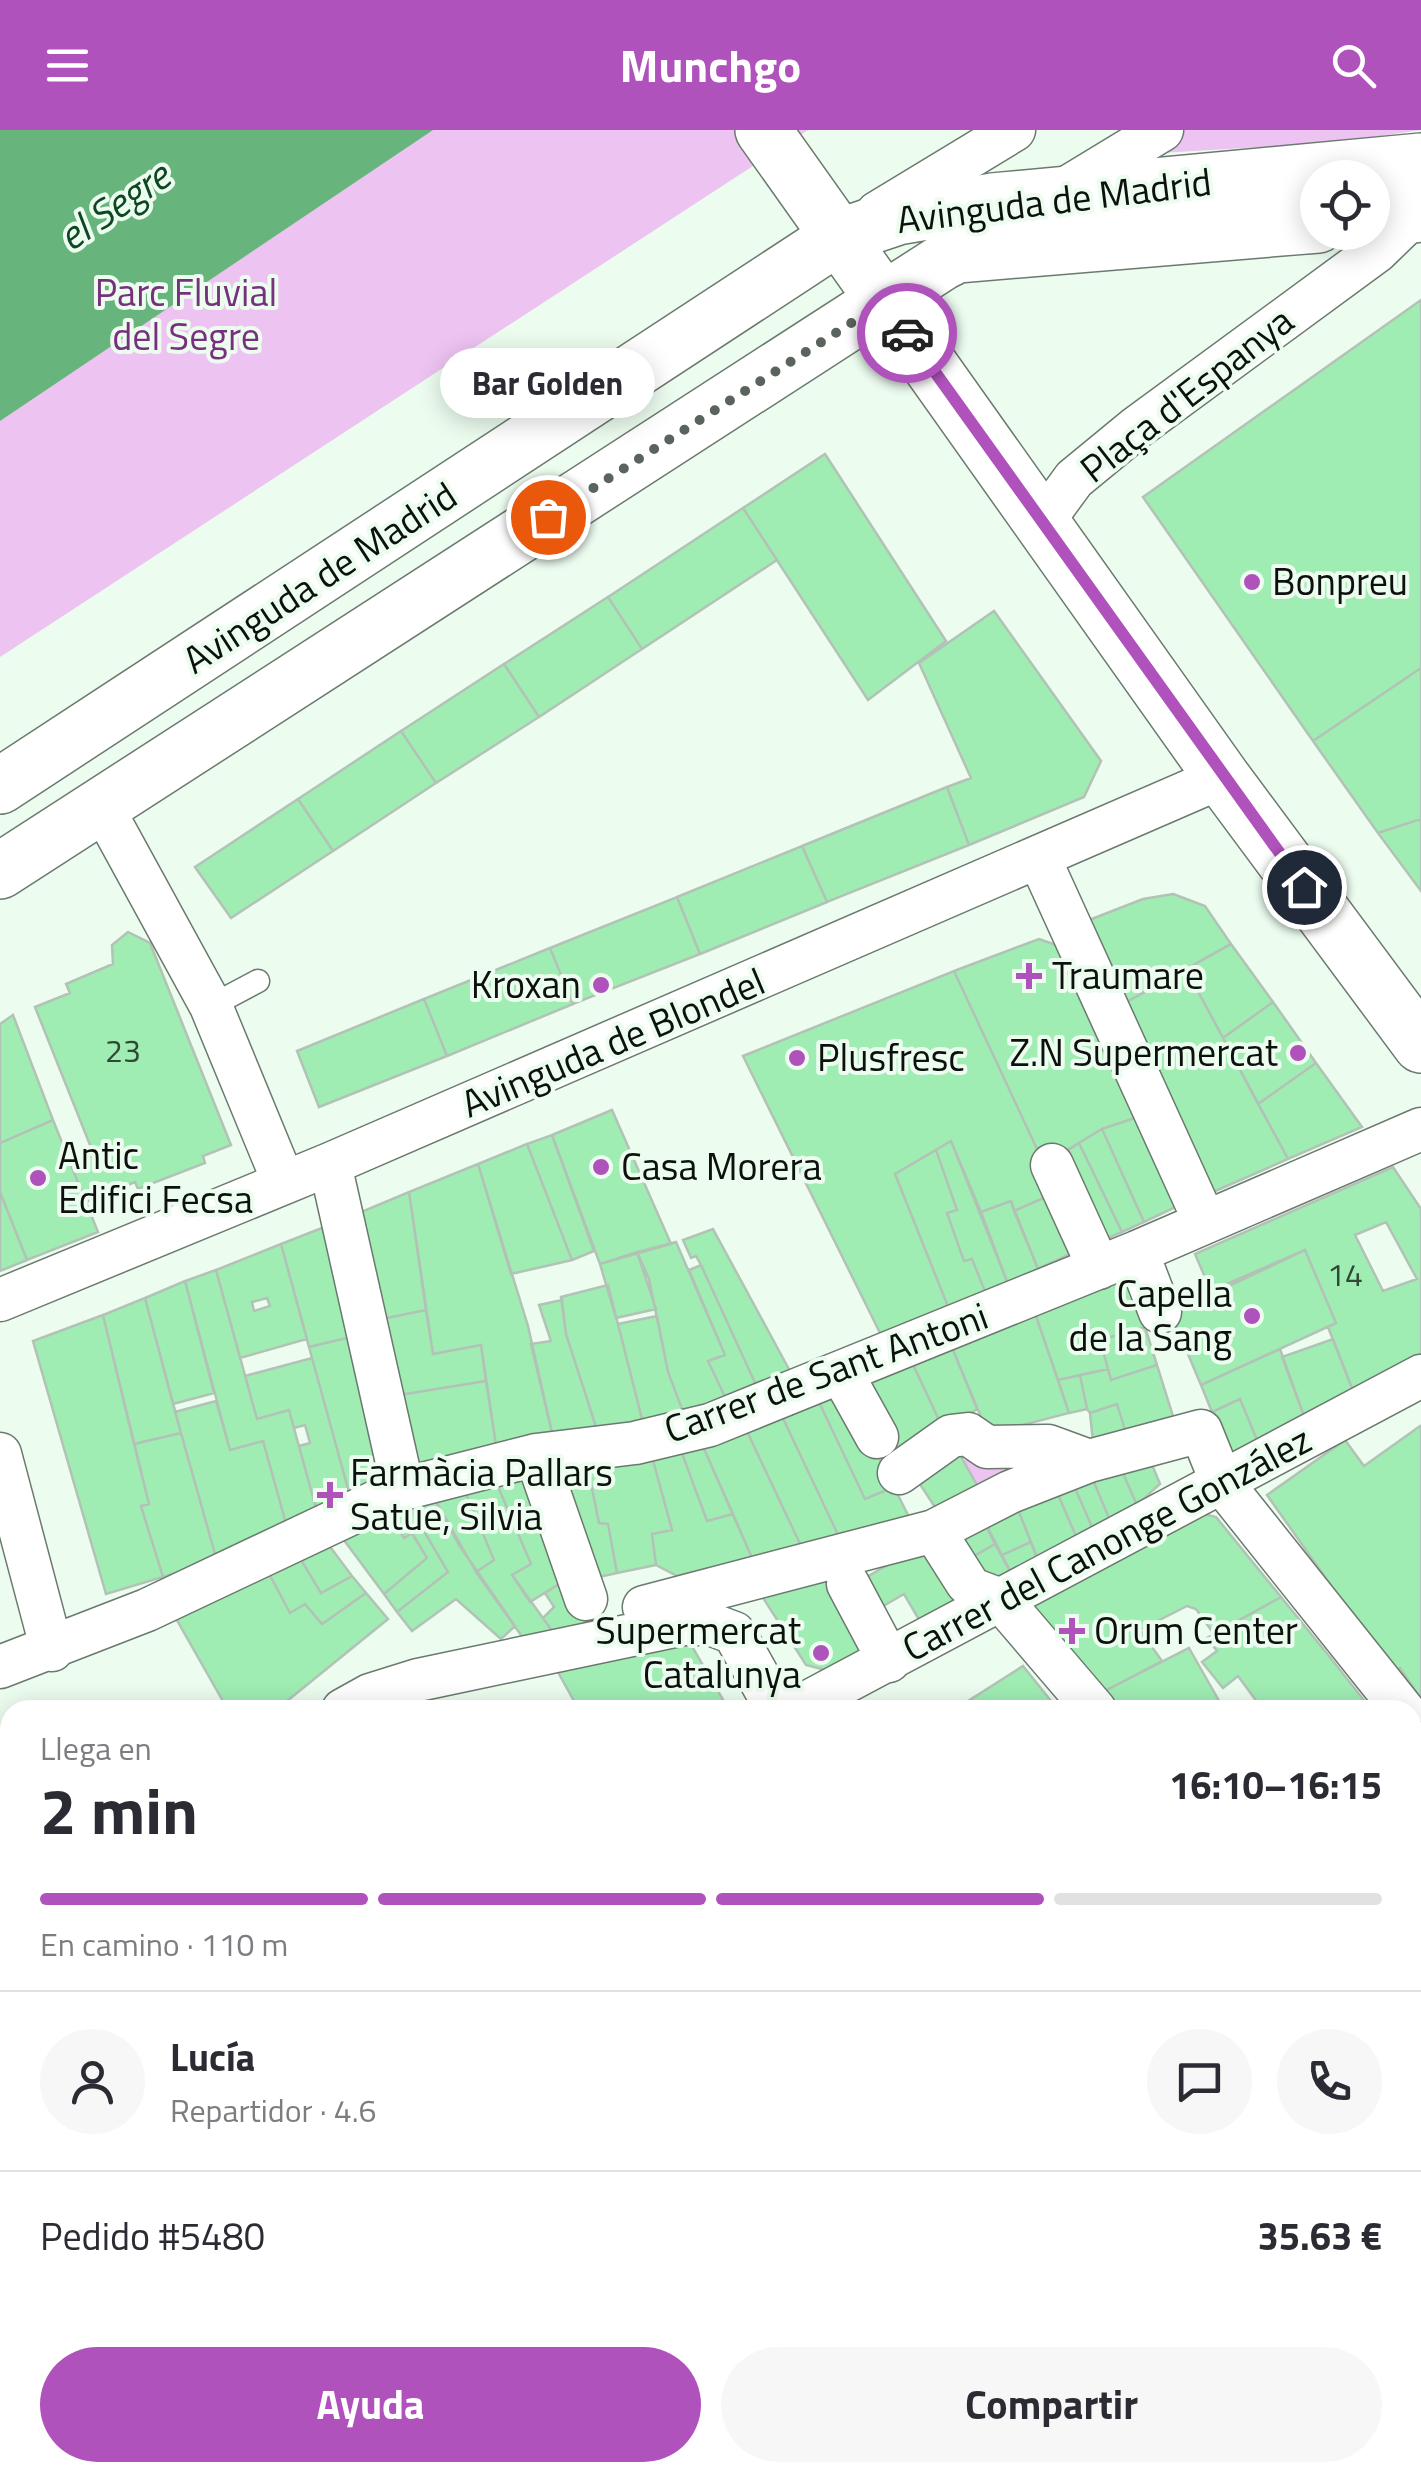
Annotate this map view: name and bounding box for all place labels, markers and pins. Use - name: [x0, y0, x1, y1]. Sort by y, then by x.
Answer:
- callout: Bar Golden: [440, 347, 656, 417]
- pin: [506, 475, 591, 560]
- place label: Bonpreu: [1272, 552, 1408, 610]
- marker: Bonpreu: [1241, 571, 1263, 593]
- pin: [1262, 845, 1347, 930]
- place label: Traumare: [1052, 946, 1204, 1004]
- place label: Kroxan: [471, 955, 581, 1013]
- marker: Traumare: [1016, 963, 1042, 989]
- marker: Kroxan: [590, 974, 612, 996]
- place label: Z.N Supermercat: [1010, 1023, 1278, 1081]
- place label: Plusfresc: [817, 1028, 965, 1086]
- marker: Z.N Supermercat: [1287, 1042, 1309, 1064]
- marker: Plusfresc: [786, 1047, 808, 1069]
- place label: Antic Edifici Fecsa: [58, 1126, 253, 1228]
- place label: Casa Morera: [621, 1137, 822, 1195]
- marker: Casa Morera: [590, 1156, 612, 1178]
- marker: Antic Edifici Fecsa: [27, 1167, 49, 1189]
- place label: Capella de la Sang: [1069, 1264, 1232, 1366]
- marker: Capella de la Sang: [1241, 1305, 1263, 1327]
- place label: Farmàcia Pallars Satue, Silvia: [350, 1443, 613, 1545]
- marker: Farmàcia Pallars Satue, Silvia: [319, 1484, 341, 1506]
- place label: Supermercat Catalunya: [595, 1601, 801, 1703]
- place label: Orum Center: [1094, 1601, 1298, 1659]
- marker: Orum Center: [1059, 1618, 1085, 1644]
- marker: Supermercat Catalunya: [810, 1642, 832, 1664]

